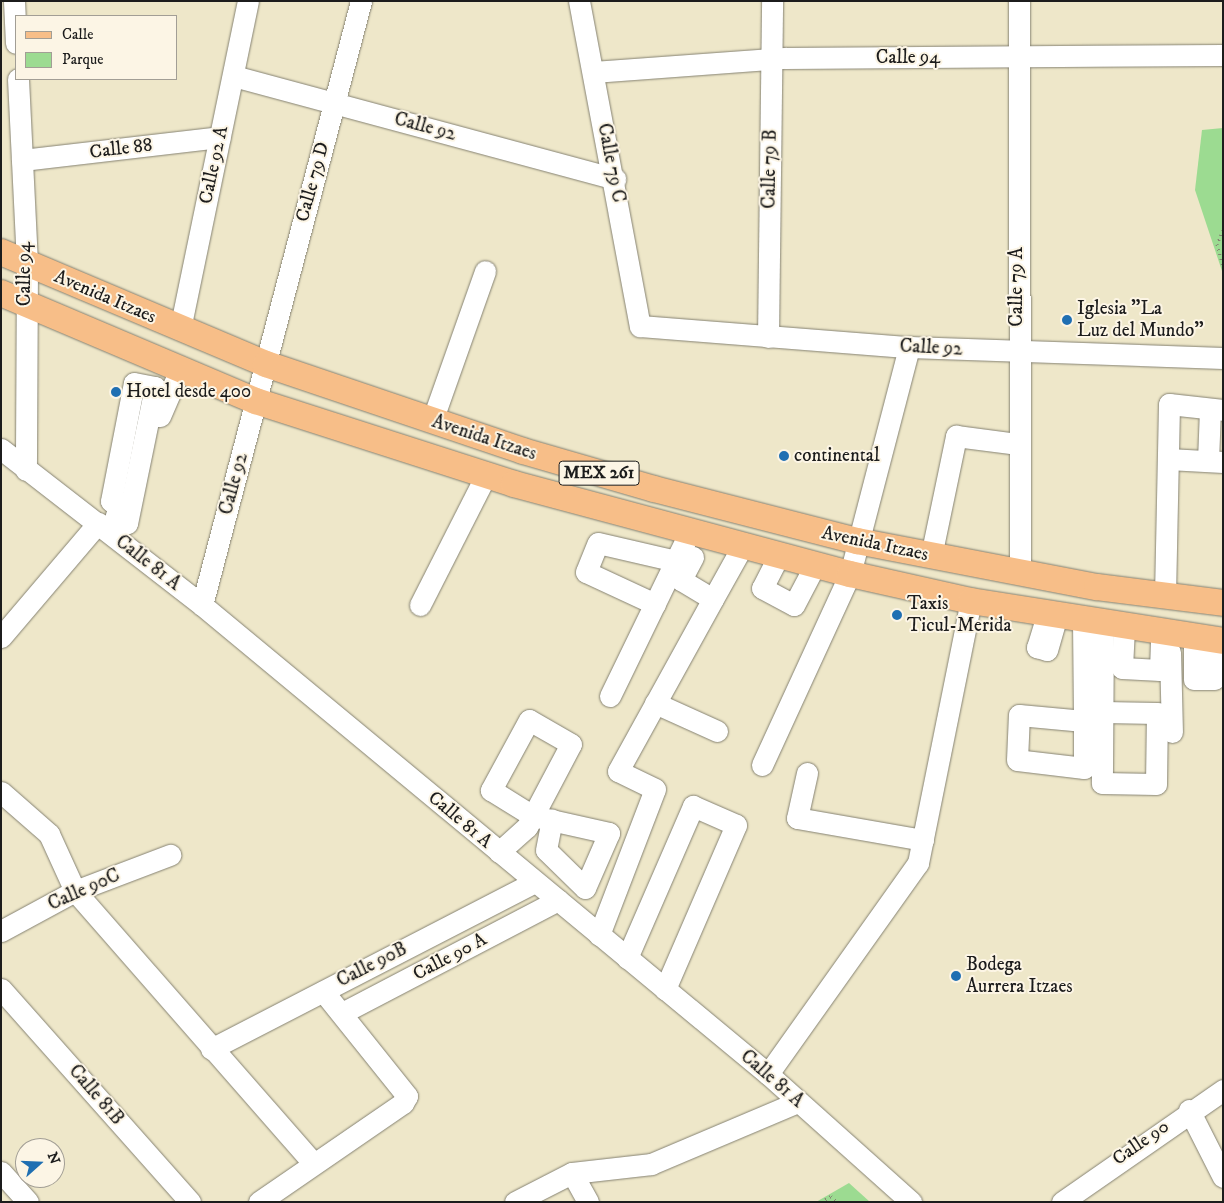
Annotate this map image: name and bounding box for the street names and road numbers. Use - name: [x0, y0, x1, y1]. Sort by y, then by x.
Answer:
- street label: Calle 94: [876, 47, 940, 69]
- street label: Calle 92: [392, 108, 458, 146]
- street label: Calle 79 C: [592, 121, 630, 205]
- street label: Calle 92 A: [195, 124, 233, 206]
- street label: Calle 79 B: [758, 129, 782, 209]
- street label: Calle 88: [88, 134, 154, 164]
- street label: Calle 79 D: [291, 140, 335, 224]
- street label: Calle 94: [14, 242, 36, 306]
- street label: Calle 79 A: [1006, 247, 1028, 327]
- street label: Avenida Itzaes: [51, 265, 159, 329]
- street label: Calle 92: [899, 335, 963, 361]
- street label: Avenida Itzaes: [429, 410, 539, 466]
- street label: Calle 92: [215, 451, 253, 517]
- road number: MEX 261: [558, 458, 640, 488]
- street label: Avenida Itzaes: [820, 522, 930, 566]
- street label: Calle 81 A: [111, 530, 185, 596]
- street label: Calle 81 A: [423, 787, 497, 853]
- street label: Calle 90C: [44, 864, 124, 916]
- street label: Calle 90 A: [409, 928, 491, 986]
- street label: Calle 90B: [333, 938, 411, 992]
- street label: Calle 81 A: [736, 1045, 808, 1113]
- street label: Calle 81B: [64, 1060, 128, 1130]
- street label: Calle 90: [1108, 1115, 1174, 1171]

